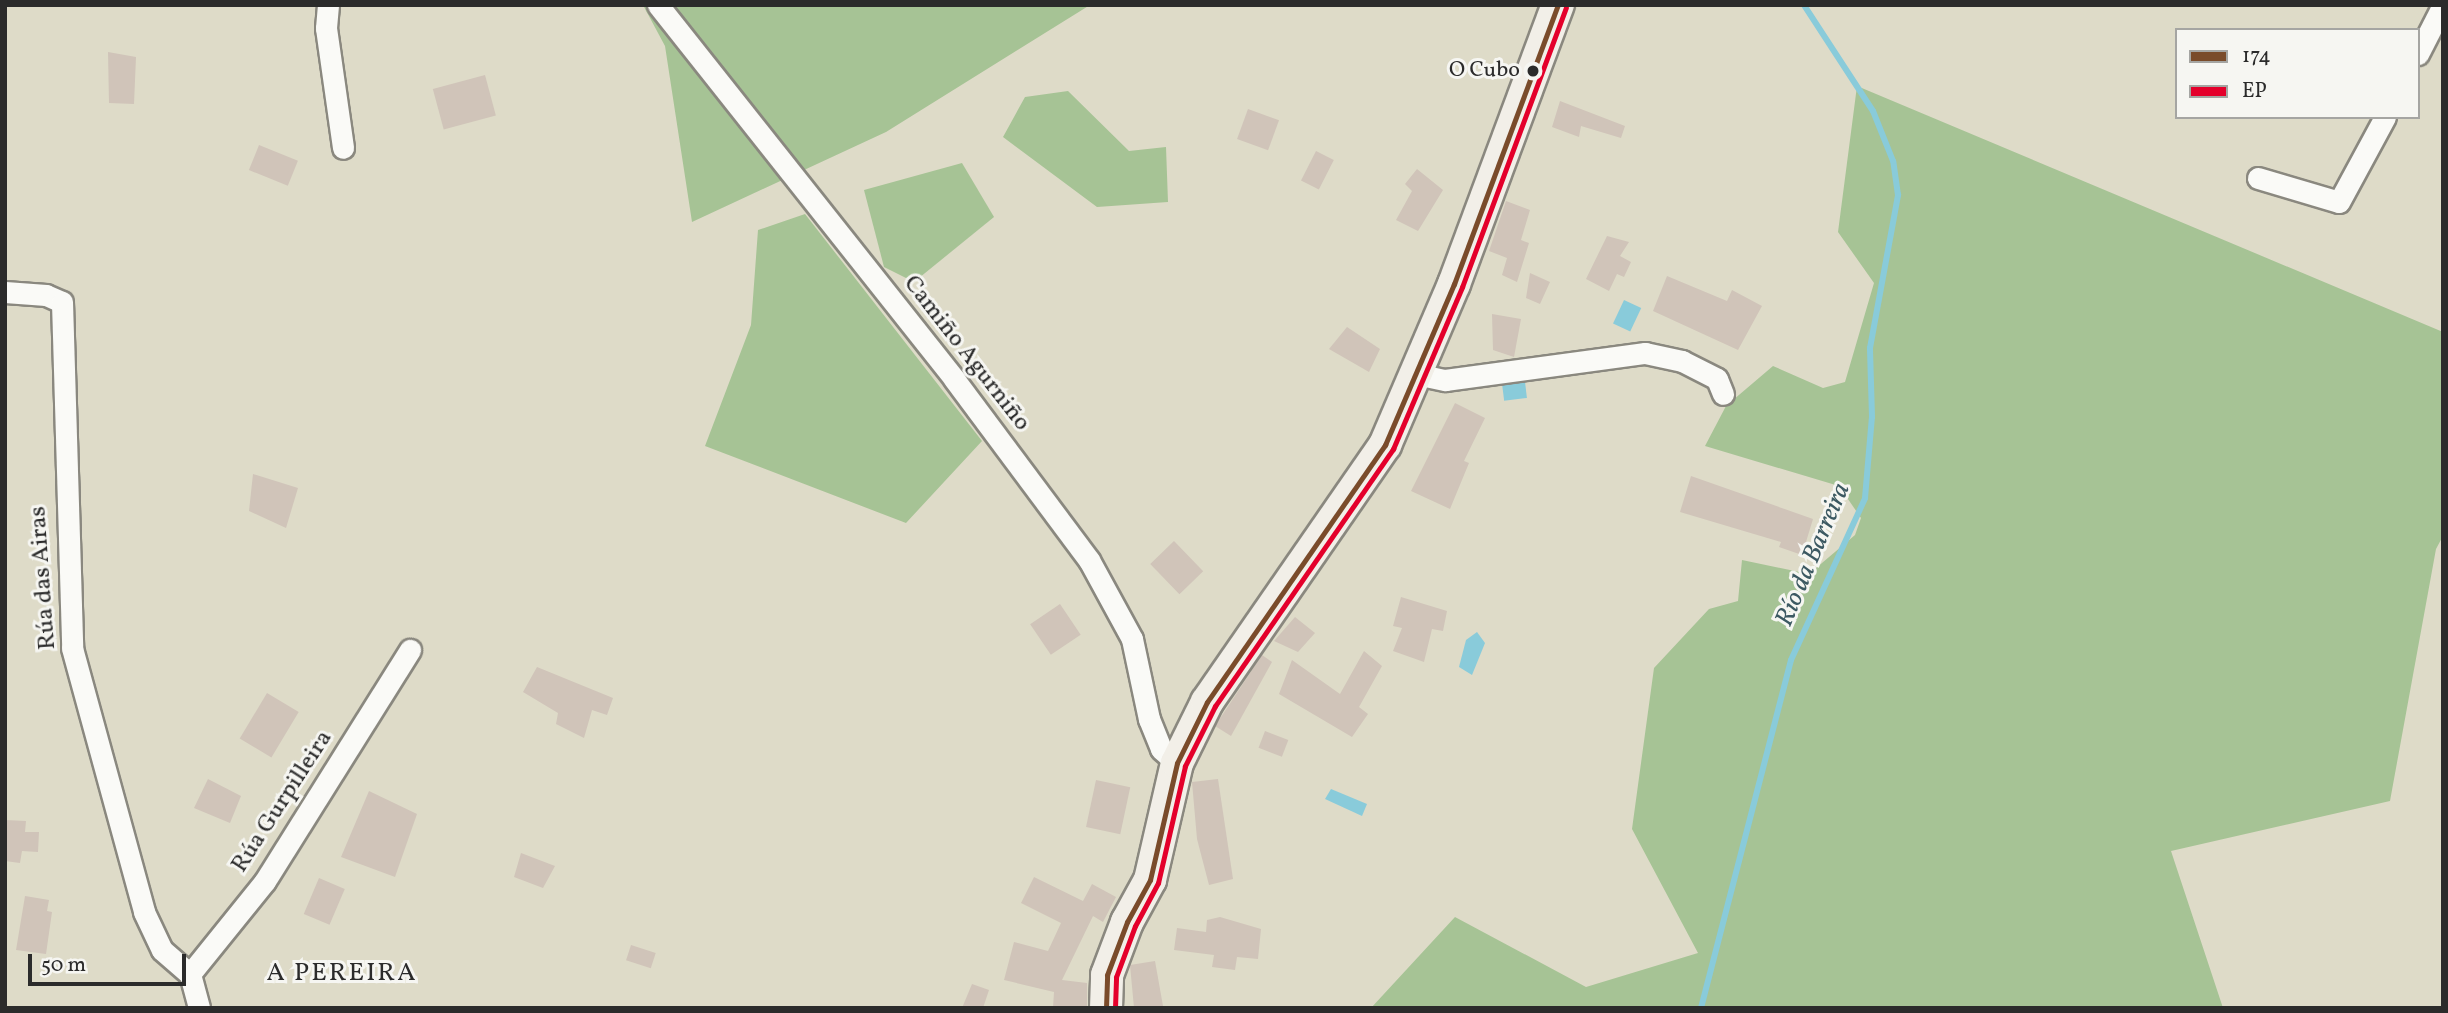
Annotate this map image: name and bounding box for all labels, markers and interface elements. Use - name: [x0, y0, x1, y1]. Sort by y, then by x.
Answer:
- legend: [2175, 28, 2420, 119]
- text: 174: [2242, 42, 2271, 71]
- place label: O Cubo: [1449, 58, 1520, 84]
- marker: O Cubo: [1526, 64, 1540, 78]
- text: EP: [2242, 77, 2267, 106]
- street label: Camiño Agurniño: [896, 271, 1036, 437]
- water label: Río da Barreira: [1770, 479, 1858, 631]
- street label: Rúa das Airas: [25, 505, 63, 651]
- street label: Rúa Gurpilleira: [226, 725, 340, 879]
- scale bar: [32, 940, 189, 984]
- text: 50 m: [41, 951, 86, 980]
- district label: A PEREIRA: [268, 958, 416, 990]

